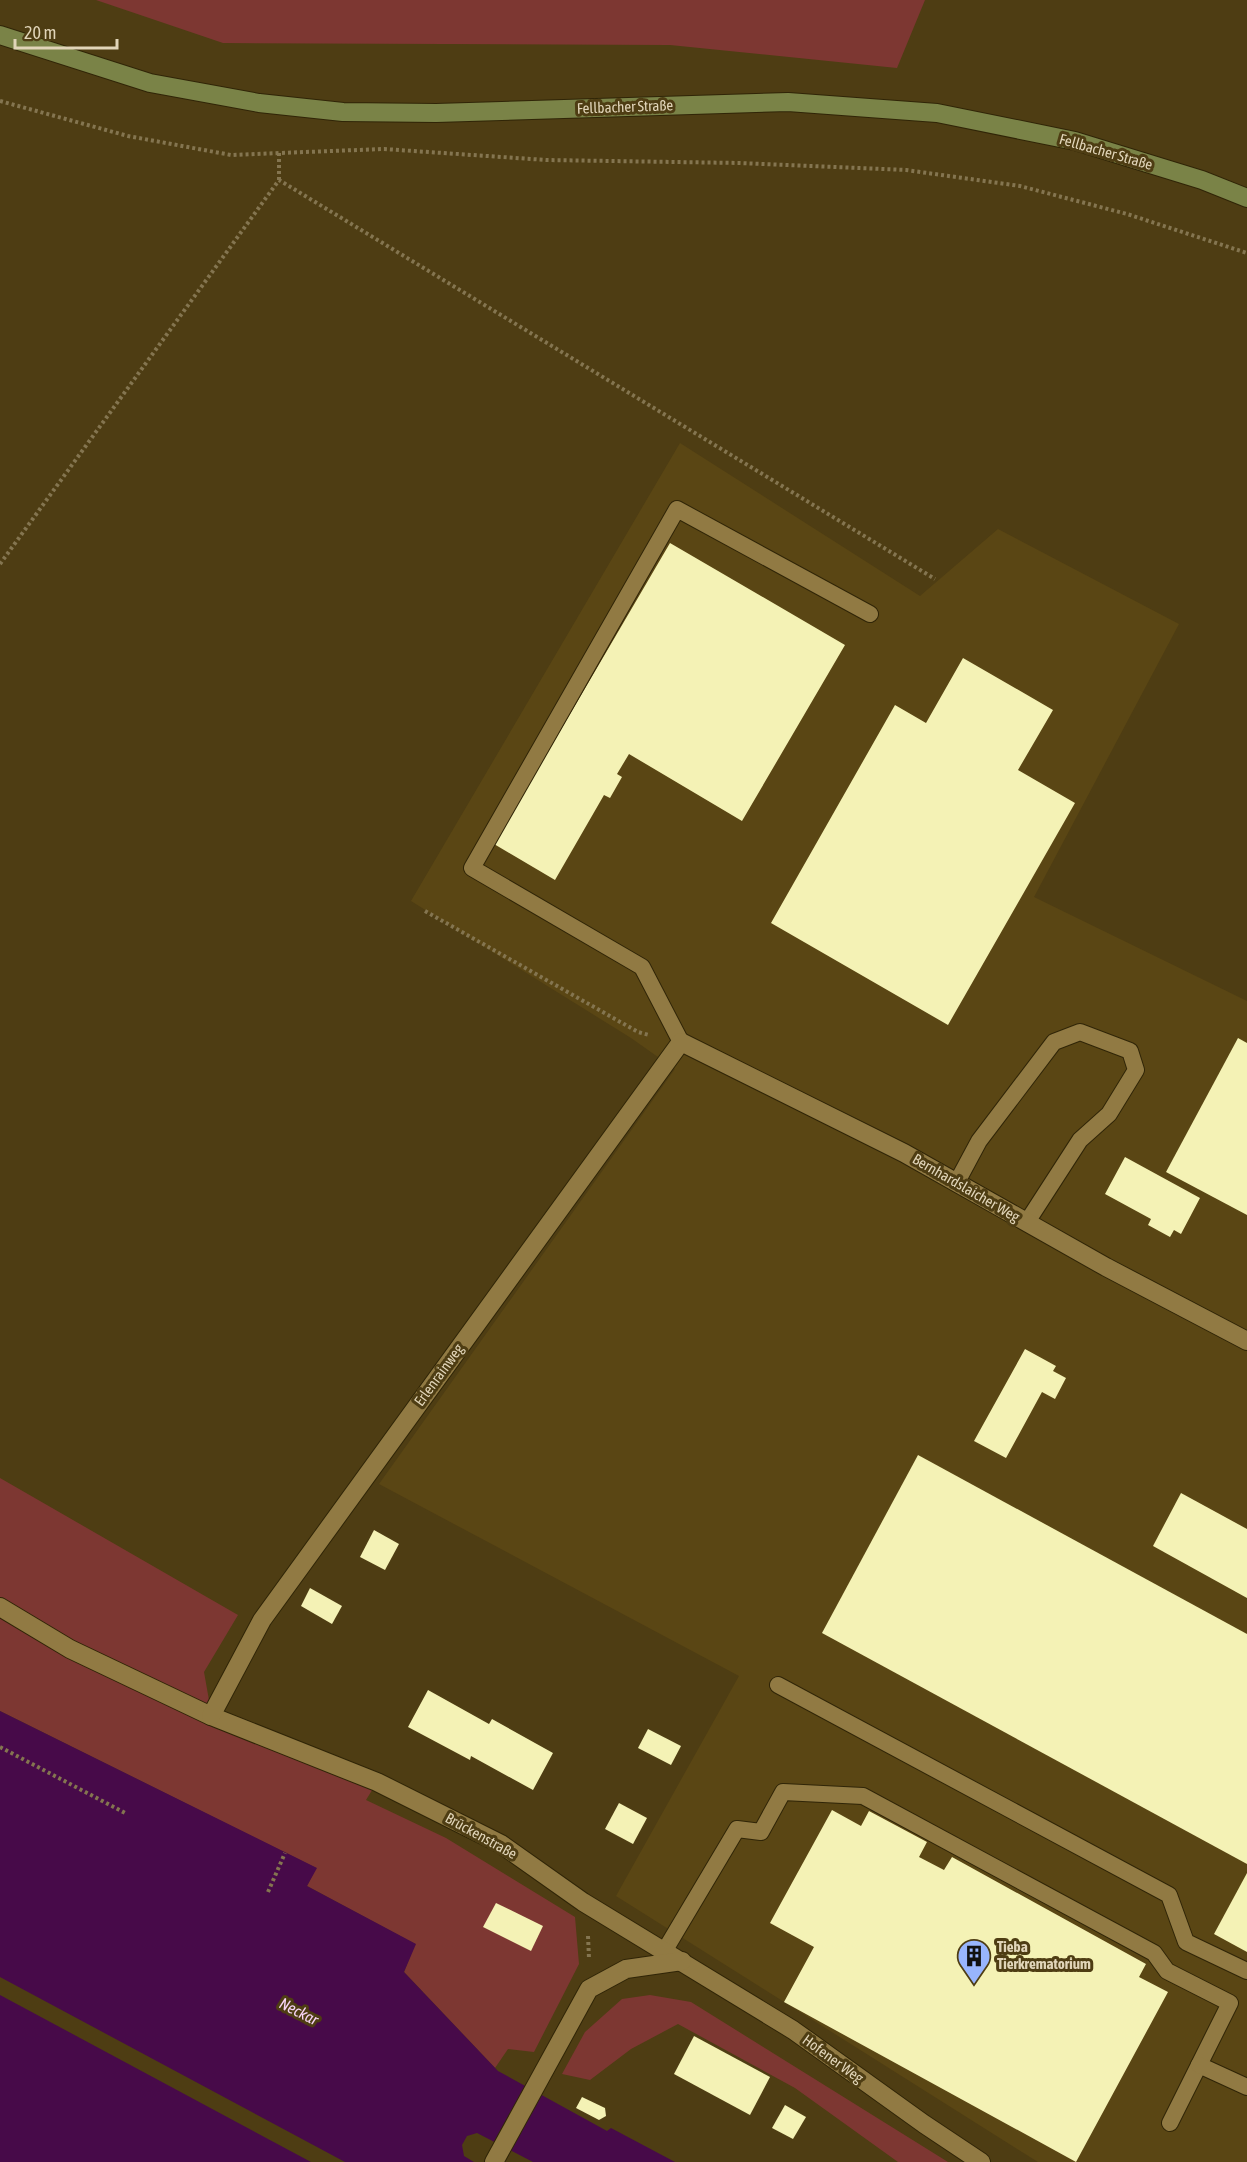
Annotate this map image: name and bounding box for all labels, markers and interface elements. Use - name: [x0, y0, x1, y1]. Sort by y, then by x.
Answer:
- scale bar: [15, 12, 117, 50]
- text: 20 m: [24, 22, 56, 43]
- street label: Fellbacher Straße: [577, 96, 674, 117]
- street label: Fellbacher Straße: [1058, 130, 1155, 173]
- street label: Bernhardslaicher Weg: [910, 1150, 1023, 1225]
- street label: Erlenrainweg: [410, 1340, 467, 1409]
- street label: Brückenstraße: [442, 1809, 520, 1862]
- building icon: Tieba Tierkrematorium: [956, 1938, 992, 1985]
- place label: Tieba Tierkrematorium: [997, 1938, 1091, 1972]
- water label: Neckar: [277, 1994, 323, 2029]
- street label: Hofener Weg: [800, 2031, 867, 2087]

